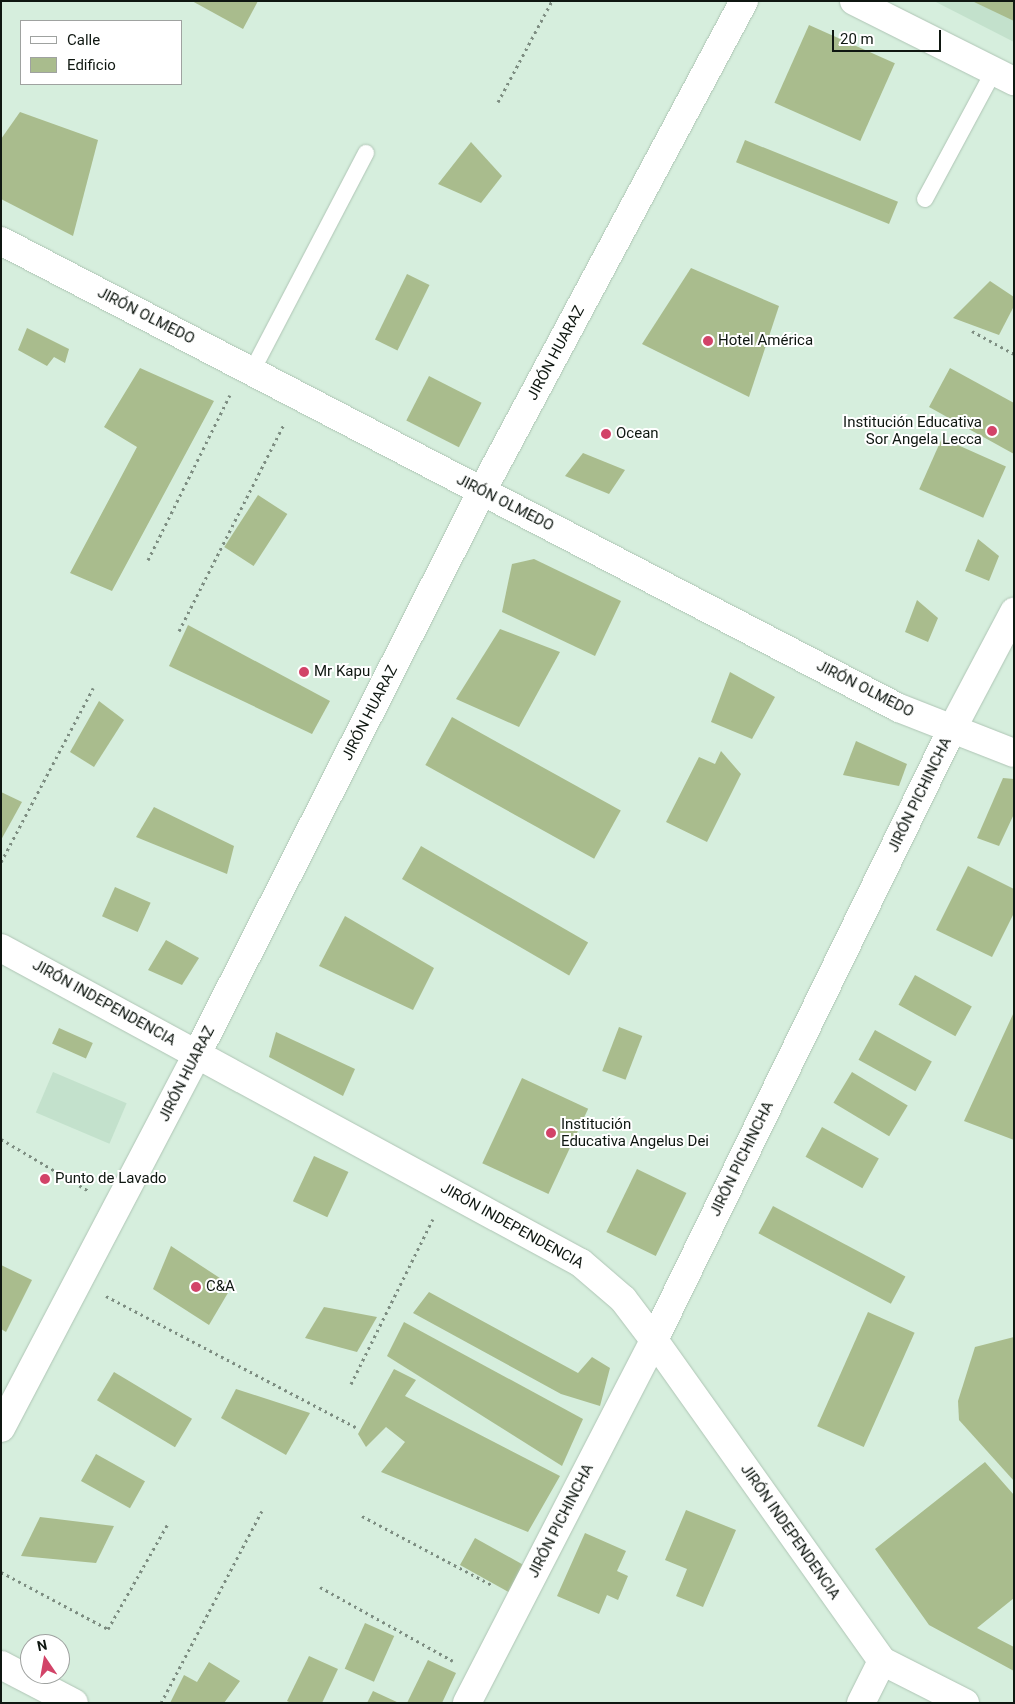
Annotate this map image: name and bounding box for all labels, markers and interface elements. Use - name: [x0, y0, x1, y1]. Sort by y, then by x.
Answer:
- legend: [20, 20, 182, 85]
- scale bar: [835, 20, 944, 52]
- text: 20 m: [840, 30, 874, 48]
- text: Calle: [67, 31, 100, 49]
- text: Edificio: [67, 56, 116, 74]
- street label: JIRÓN OLMEDO: [94, 284, 198, 348]
- street label: JIRÓN HUARAZ: [524, 303, 588, 403]
- place label: Hotel América: [718, 332, 813, 350]
- marker: Hotel América: [702, 335, 714, 347]
- place label: Institución Educativa Sor Angela Lecca: [843, 413, 982, 448]
- place label: Ocean: [616, 425, 659, 443]
- marker: Institución Educativa Sor Angela Lecca: [986, 425, 998, 437]
- marker: Ocean: [600, 428, 612, 440]
- street label: JIRÓN OLMEDO: [453, 471, 557, 535]
- street label: JIRÓN OLMEDO: [813, 657, 917, 721]
- street label: JIRÓN HUARAZ: [338, 662, 402, 764]
- place label: Mr Kapu: [314, 663, 370, 681]
- marker: Mr Kapu: [298, 666, 310, 678]
- street label: JIRÓN PICHINCHA: [884, 735, 956, 855]
- street label: JIRÓN INDEPENDENCIA: [29, 956, 179, 1050]
- street label: JIRÓN HUARAZ: [155, 1023, 219, 1125]
- street label: JIRÓN PICHINCHA: [706, 1099, 778, 1219]
- place label: Institución Educativa Angelus Dei: [561, 1115, 709, 1150]
- marker: Institución Educativa Angelus Dei: [545, 1127, 557, 1139]
- place label: Punto de Lavado: [55, 1170, 167, 1188]
- marker: Punto de Lavado: [39, 1173, 51, 1185]
- street label: JIRÓN INDEPENDENCIA: [437, 1179, 587, 1273]
- place label: C&A: [206, 1278, 235, 1296]
- marker: C&A: [190, 1281, 202, 1293]
- street label: JIRÓN PICHINCHA: [524, 1461, 598, 1581]
- street label: JIRÓN INDEPENDENCIA: [736, 1461, 844, 1603]
- north arrow: [20, 1634, 70, 1684]
- text: N: [36, 1636, 49, 1654]

